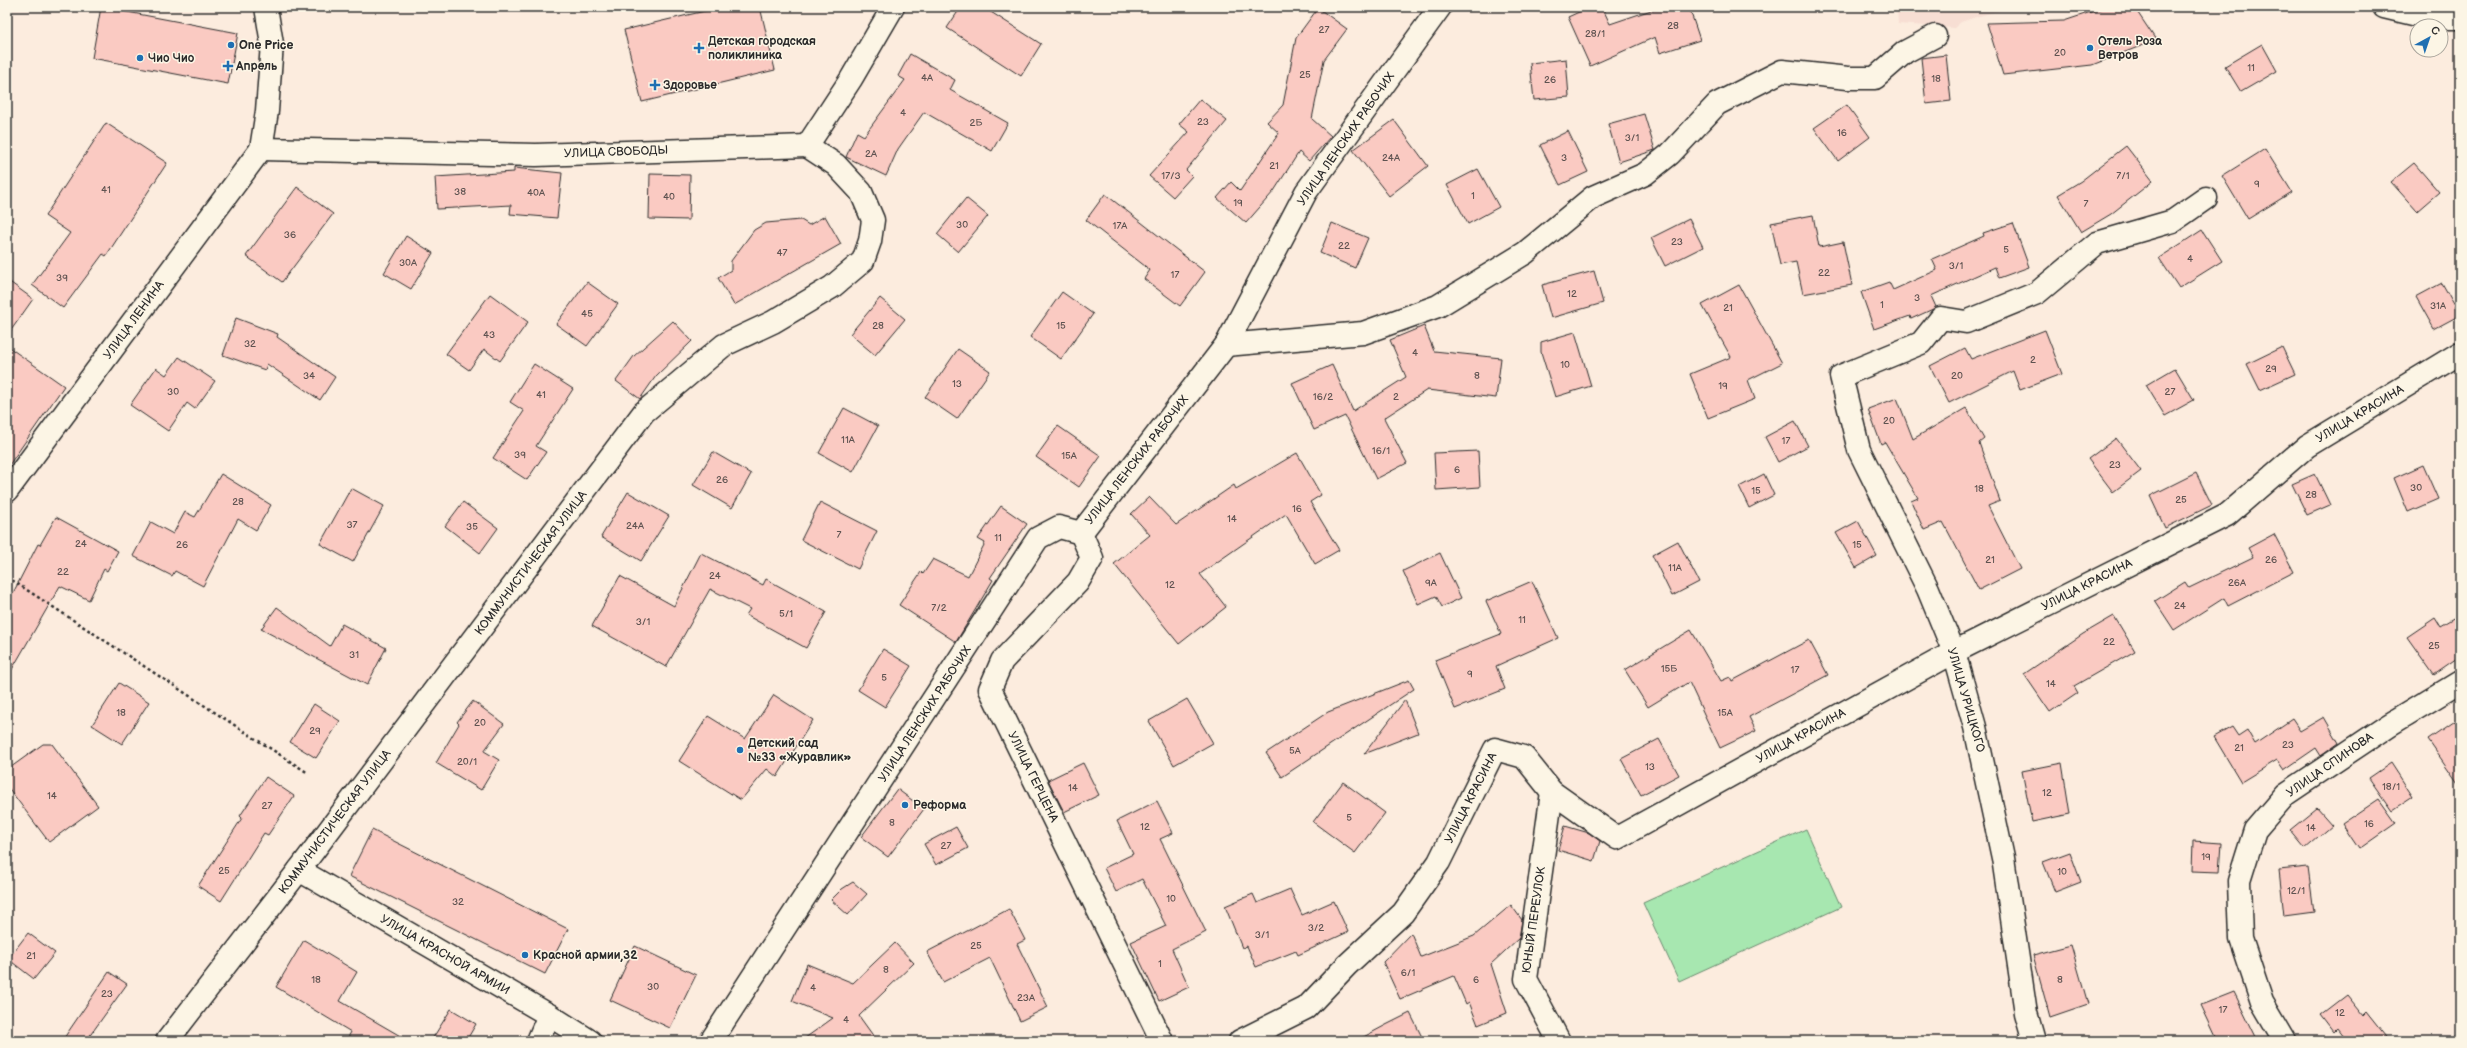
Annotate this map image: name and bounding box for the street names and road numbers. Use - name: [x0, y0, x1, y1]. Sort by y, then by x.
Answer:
- street label: УЛИЦА ЛЕНСКИХ РАБОЧИХ: [1294, 69, 1398, 209]
- street label: УЛИЦА СВОБОДЫ: [564, 143, 668, 161]
- street label: УЛИЦА ЛЕНИНА: [100, 277, 168, 362]
- street label: УЛИЦА КРАСИНА: [2313, 381, 2407, 446]
- street label: УЛИЦА ЛЕНСКИХ РАБОЧИХ: [1082, 392, 1192, 527]
- street label: КОММУНИСТИЧЕСКАЯ УЛИЦА: [472, 487, 591, 638]
- street label: УЛИЦА КРАСИНА: [2039, 555, 2136, 614]
- street label: УЛИЦА ЛЕНСКИХ РАБОЧИХ: [875, 643, 975, 785]
- street label: УЛИЦА УРИЦКОГО: [1944, 646, 1988, 754]
- street label: УЛИЦА КРАСИНА: [1754, 705, 1849, 767]
- street label: УЛИЦА ГЕРЦЕНА: [1005, 729, 1062, 826]
- street label: УЛИЦА СПИНОВА: [2284, 729, 2377, 801]
- street label: КОММУНИСТИЧЕСКАЯ УЛИЦА: [276, 746, 395, 897]
- street label: УЛИЦА КРАСИНА: [1442, 749, 1501, 846]
- street label: ЮНЫЙ ПЕРЕУЛОК: [1519, 865, 1549, 974]
- street label: УЛИЦА КРАСНОЙ АРМИИ: [378, 912, 512, 998]

